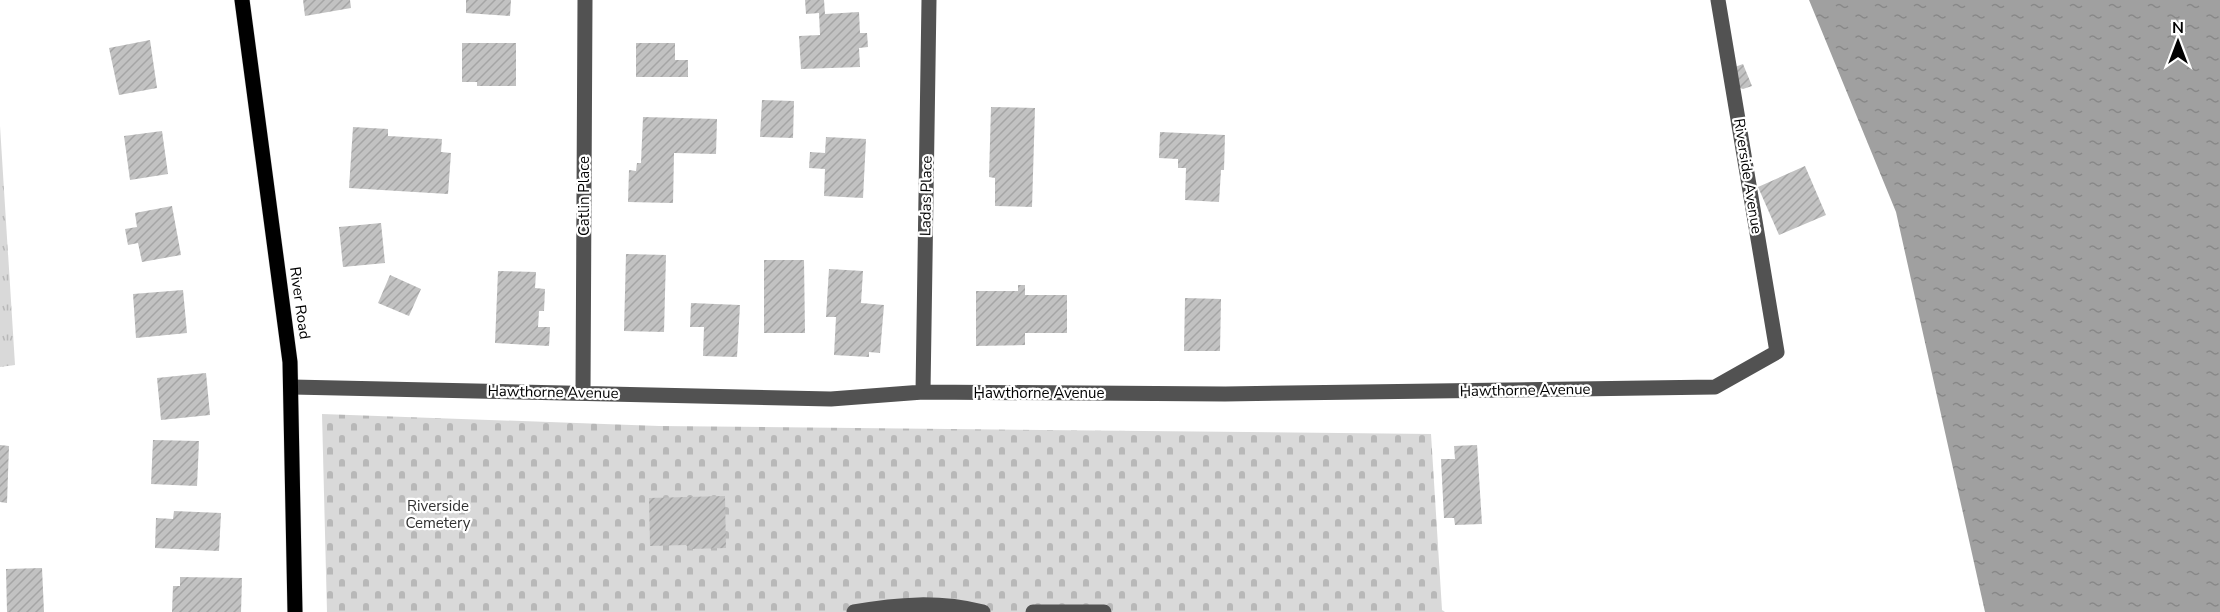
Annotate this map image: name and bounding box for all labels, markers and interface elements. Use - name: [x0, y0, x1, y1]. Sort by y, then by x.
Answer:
- north arrow: [2148, 12, 2208, 72]
- text: N: [2172, 17, 2184, 39]
- street label: Riverside Avenue: [1729, 117, 1767, 235]
- street label: Catlin Place: [574, 156, 594, 236]
- street label: Ladas Place: [915, 156, 937, 236]
- street label: River Road: [285, 265, 315, 341]
- street label: Hawthorne Avenue: [1459, 379, 1591, 401]
- street label: Hawthorne Avenue: [487, 381, 619, 403]
- street label: Hawthorne Avenue: [974, 383, 1104, 403]
- park label: Riverside Cemetery: [405, 496, 471, 533]

